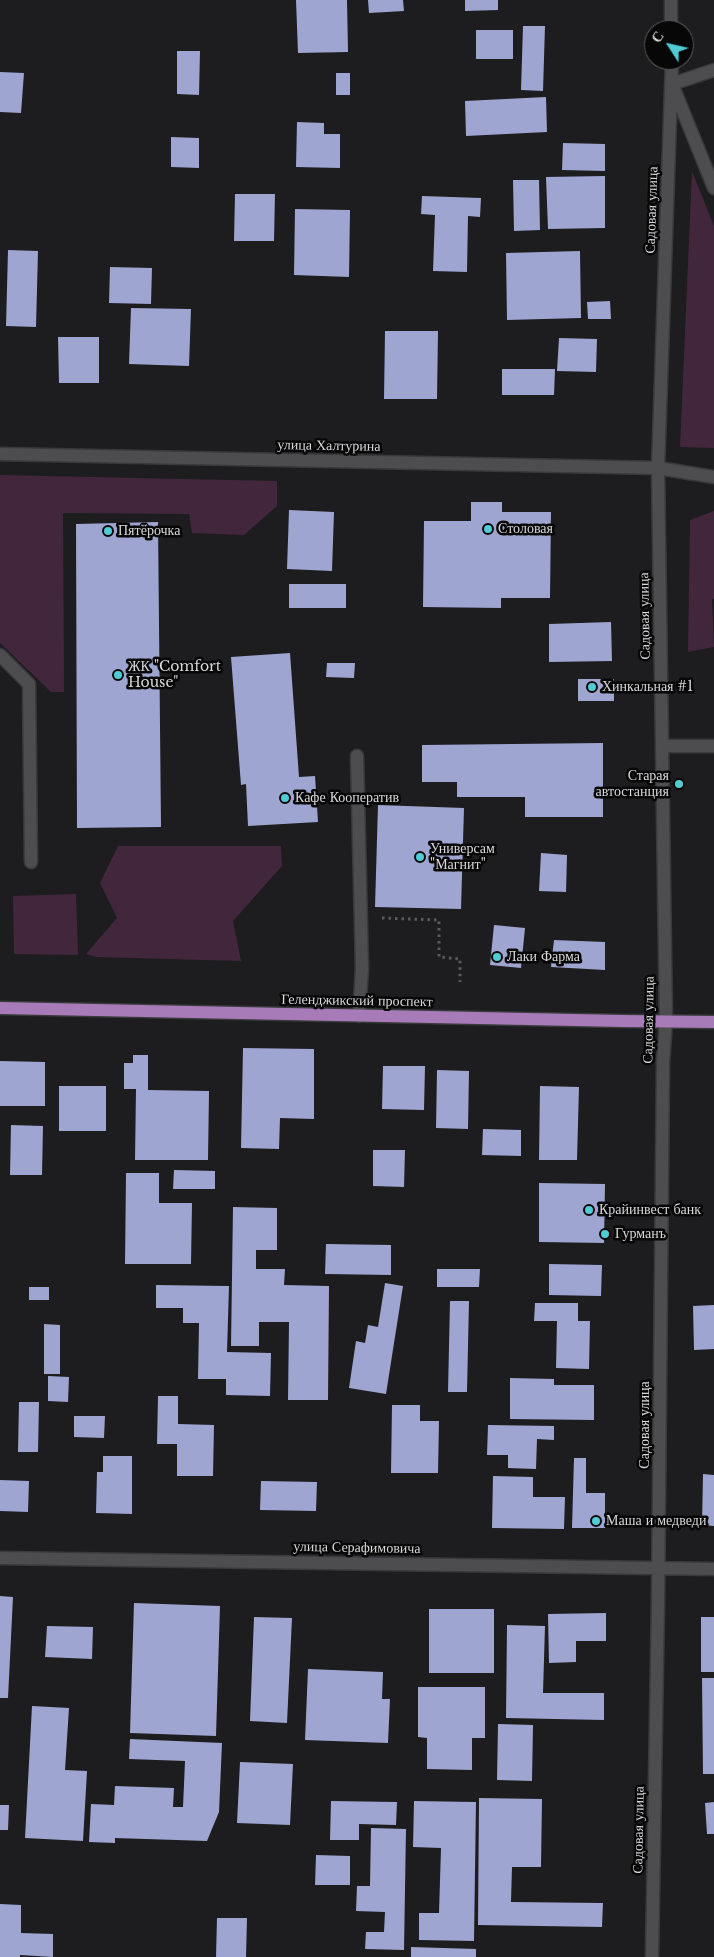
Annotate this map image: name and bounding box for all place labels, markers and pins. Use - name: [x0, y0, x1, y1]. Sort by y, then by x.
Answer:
- place label: Столовая: [498, 521, 553, 537]
- place label: Пятёрочка: [118, 523, 180, 539]
- marker: Столовая: [482, 523, 494, 535]
- marker: Пятёрочка: [102, 525, 114, 537]
- place label: ЖК "Comfort House": [128, 659, 221, 692]
- marker: ЖК "Comfort House": [112, 669, 124, 681]
- place label: Хинкальная #1: [602, 679, 693, 695]
- marker: Хинкальная #1: [586, 681, 598, 693]
- place label: Старая автостанция: [596, 768, 669, 800]
- marker: Старая автостанция: [673, 778, 685, 790]
- place label: Кафе Кооператив: [295, 790, 399, 806]
- marker: Кафе Кооператив: [279, 792, 291, 804]
- place label: Универсам "Магнит": [430, 841, 495, 874]
- marker: Универсам "Магнит": [414, 851, 426, 863]
- place label: Лаки Фарма: [507, 949, 580, 965]
- marker: Лаки Фарма: [491, 951, 503, 963]
- place label: Крайинвест банк: [599, 1202, 701, 1218]
- marker: Крайинвест банк: [583, 1204, 595, 1216]
- place label: Гурманъ: [615, 1226, 666, 1242]
- marker: Гурманъ: [599, 1228, 611, 1240]
- place label: Маша и медведи: [606, 1513, 706, 1529]
- marker: Маша и медведи: [590, 1515, 602, 1527]

